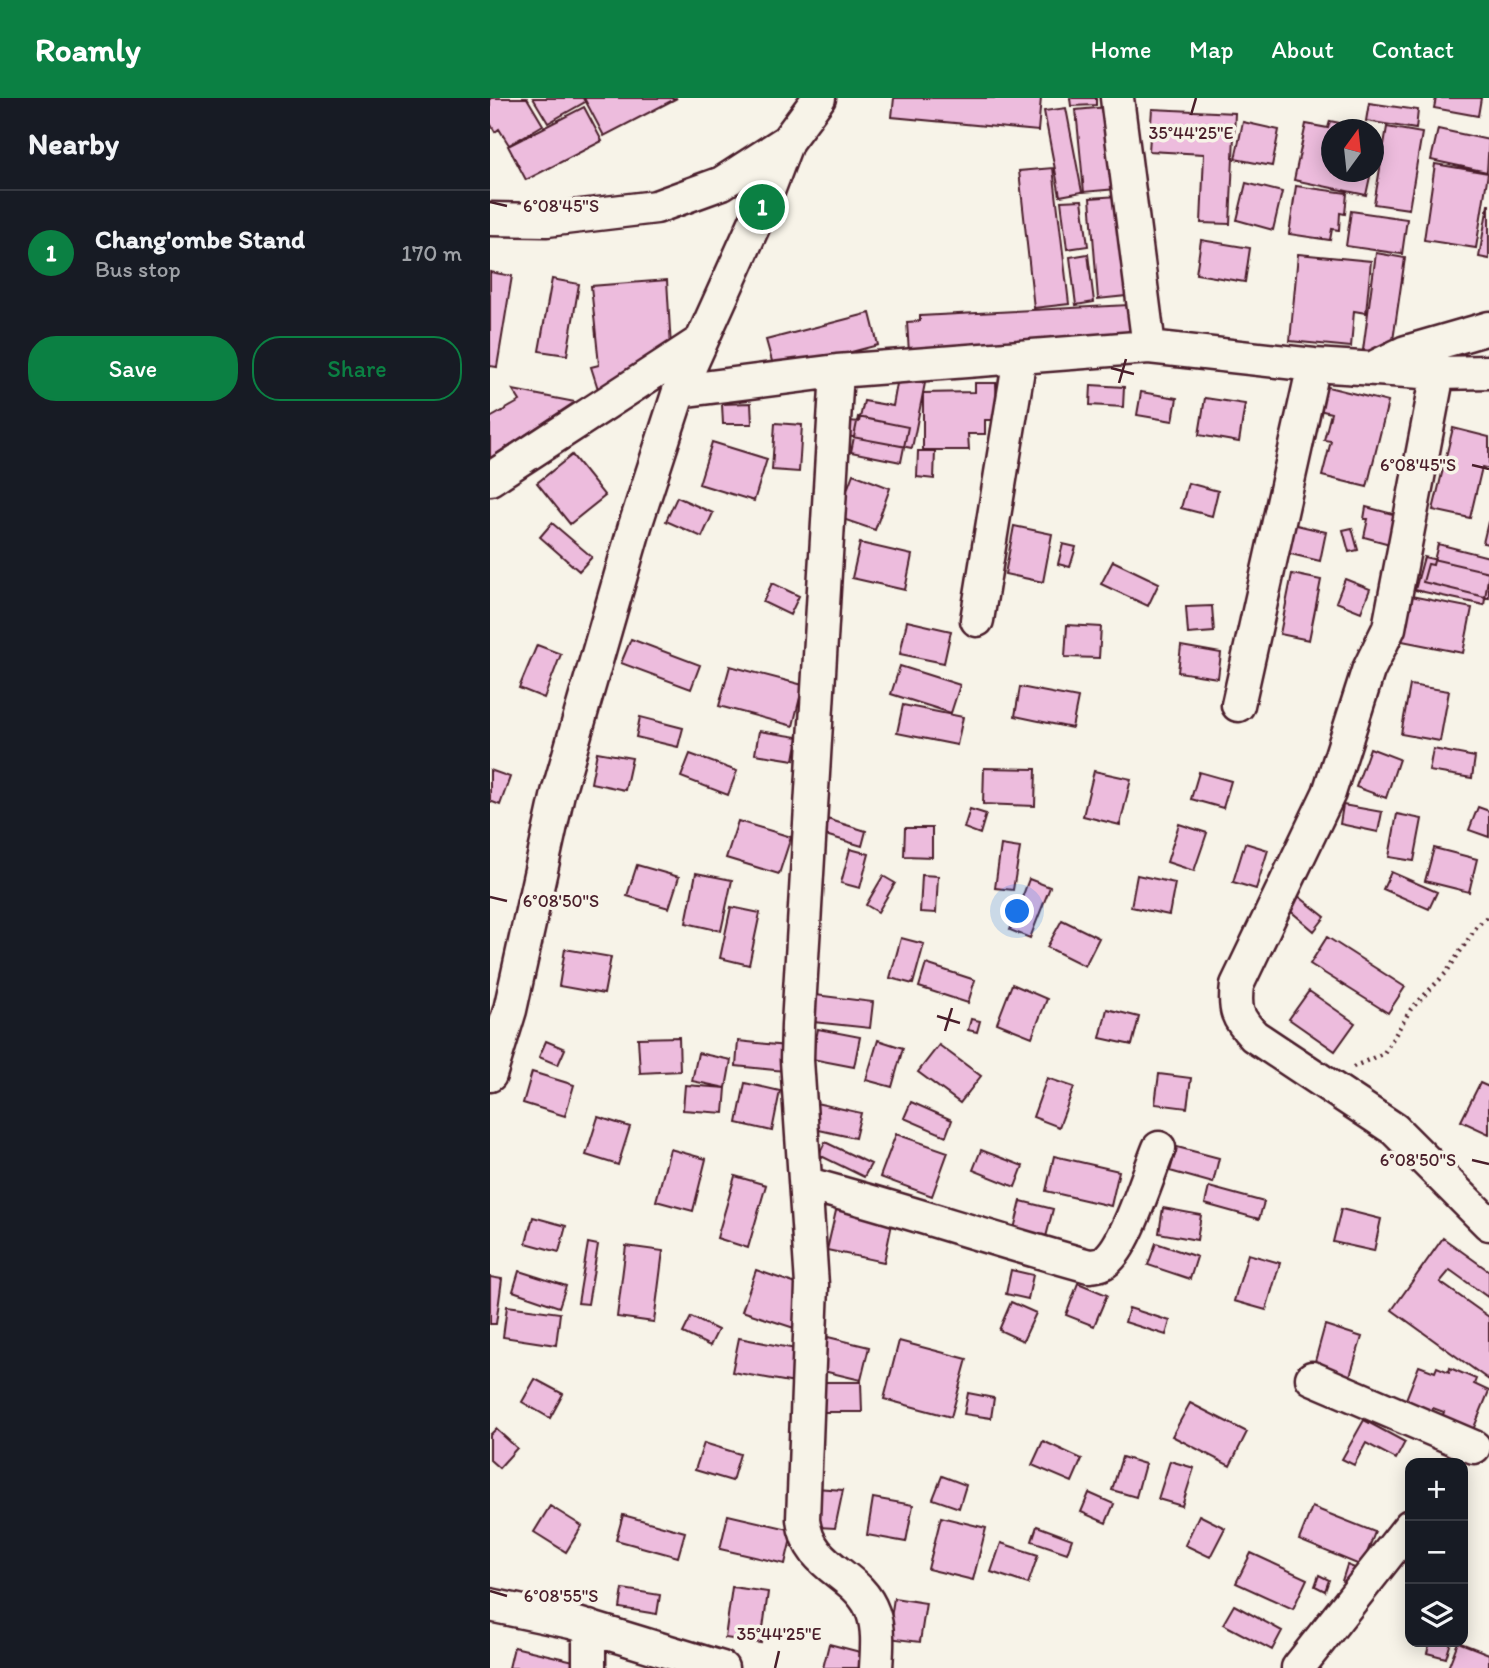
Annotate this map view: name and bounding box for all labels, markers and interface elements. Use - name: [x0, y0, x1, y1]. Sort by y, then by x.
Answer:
- text: Roamly: [35, 30, 141, 69]
- text: Home: [1091, 35, 1151, 64]
- text: Map: [1189, 35, 1233, 64]
- text: About: [1271, 35, 1334, 64]
- text: Contact: [1372, 35, 1454, 64]
- north arrow: [1321, 119, 1384, 182]
- text: 35°44'25"E: [1149, 122, 1234, 144]
- text: Nearby: [28, 125, 119, 162]
- pin: 1: [739, 181, 785, 233]
- text: 6°08'45"S: [523, 195, 599, 217]
- text: Chang'ombe Stand: [95, 223, 305, 255]
- text: 1: [46, 239, 56, 267]
- text: 170 m: [401, 239, 462, 267]
- text: Bus stop: [95, 255, 181, 283]
- button: Save: [28, 336, 238, 401]
- button: Share: [252, 336, 462, 401]
- text: 6°08'45"S: [1380, 454, 1456, 476]
- text: 6°08'50"S: [523, 890, 599, 912]
- your location: [1000, 894, 1034, 928]
- text: 6°08'50"S: [1380, 1149, 1456, 1171]
- map controls: [1405, 1458, 1468, 1647]
- button: +: [1405, 1458, 1468, 1521]
- button: −: [1405, 1521, 1468, 1584]
- button: layers: [1405, 1584, 1468, 1647]
- text: 6°08'55"S: [524, 1585, 598, 1607]
- text: 35°44'25"E: [737, 1623, 822, 1645]

